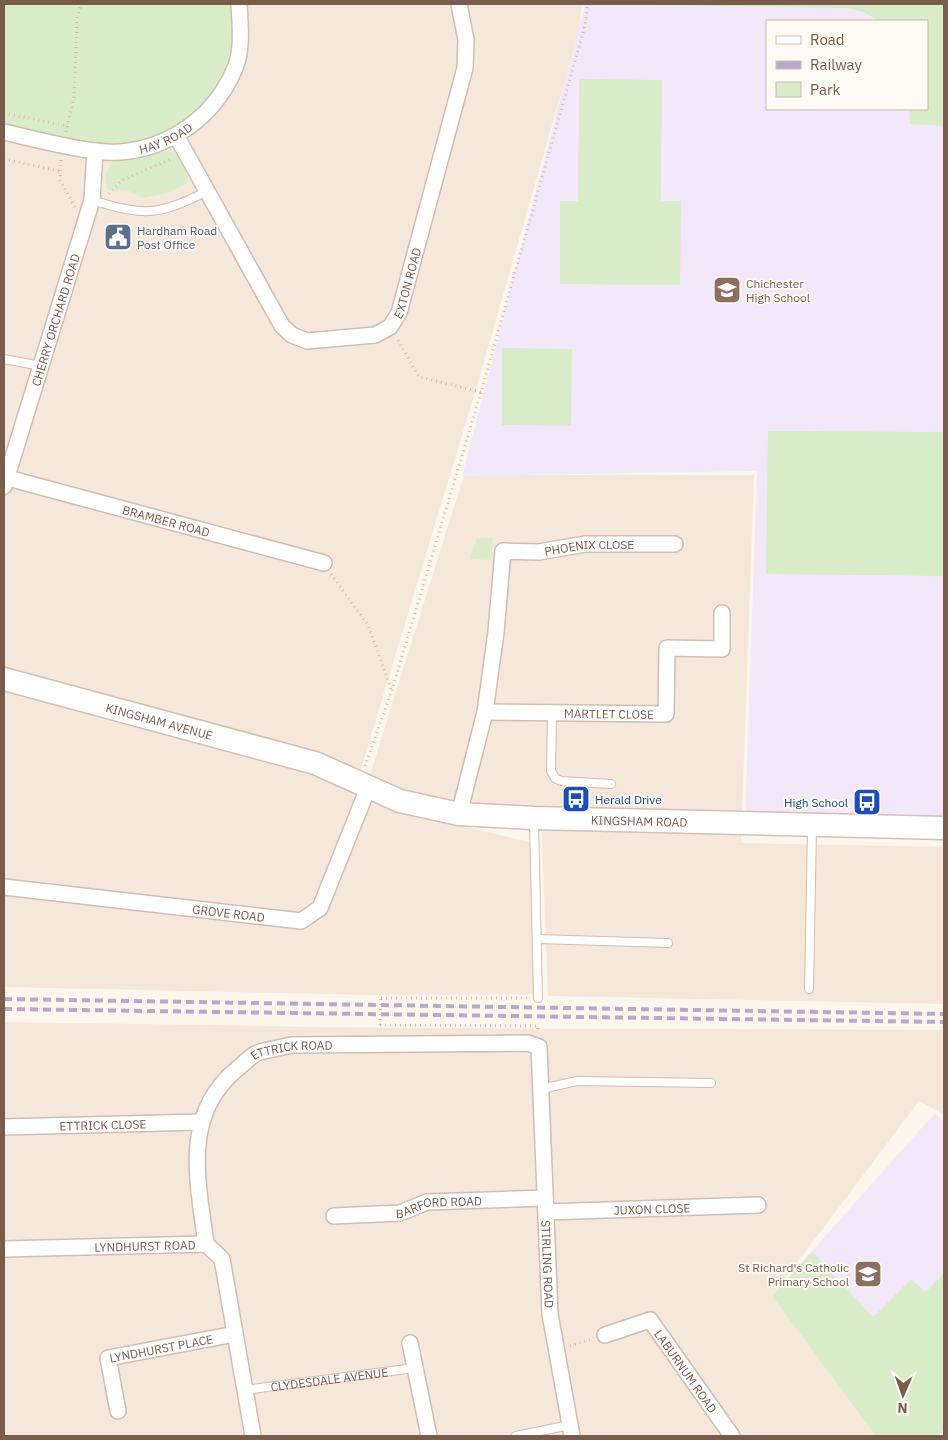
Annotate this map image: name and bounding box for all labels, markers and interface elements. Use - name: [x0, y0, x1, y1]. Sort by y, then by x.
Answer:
- legend: [766, 20, 928, 110]
- text: Road: [810, 30, 845, 49]
- text: Railway: [810, 55, 863, 74]
- text: Park: [810, 80, 840, 99]
- street label: HAY ROAD: [137, 119, 195, 156]
- public building icon: Hardham Road Post Office: [103, 222, 133, 252]
- place label: Hardham Road Post Office: [137, 223, 217, 252]
- street label: EXTON ROAD: [390, 246, 424, 321]
- street label: CHERRY ORCHARD ROAD: [28, 252, 83, 388]
- school or university icon: Chichester High School: [712, 275, 742, 305]
- place label: Chichester High School: [746, 276, 810, 305]
- street label: BRAMBER ROAD: [121, 502, 212, 540]
- street label: PHOENIX CLOSE: [543, 537, 634, 558]
- street label: KINGSHAM AVENUE: [104, 699, 215, 743]
- street label: MARTLET CLOSE: [564, 705, 654, 721]
- bus stop icon: Herald Drive: [561, 784, 591, 814]
- bus stop icon: High School: [852, 787, 882, 817]
- place label: Herald Drive: [595, 792, 662, 807]
- place label: High School: [784, 795, 848, 810]
- street label: KINGSHAM ROAD: [591, 812, 688, 829]
- street label: GROVE ROAD: [191, 901, 266, 924]
- street label: ETTRICK ROAD: [247, 1037, 333, 1063]
- street label: ETTRICK CLOSE: [59, 1116, 147, 1133]
- street label: BARFORD ROAD: [395, 1193, 482, 1221]
- street label: JUXON CLOSE: [613, 1200, 691, 1217]
- street label: STIRLING ROAD: [539, 1220, 557, 1308]
- street label: LYNDHURST ROAD: [94, 1237, 196, 1254]
- school or university icon: St Richard's Catholic Primary School: [853, 1259, 883, 1289]
- place label: St Richard's Catholic Primary School: [738, 1260, 849, 1289]
- street label: LABURNUM ROAD: [652, 1327, 721, 1416]
- street label: LYNDHURST PLACE: [108, 1331, 214, 1365]
- street label: CLYDESDALE AVENUE: [270, 1364, 389, 1394]
- north arrow: [878, 1370, 928, 1420]
- text: N: [897, 1399, 908, 1417]

